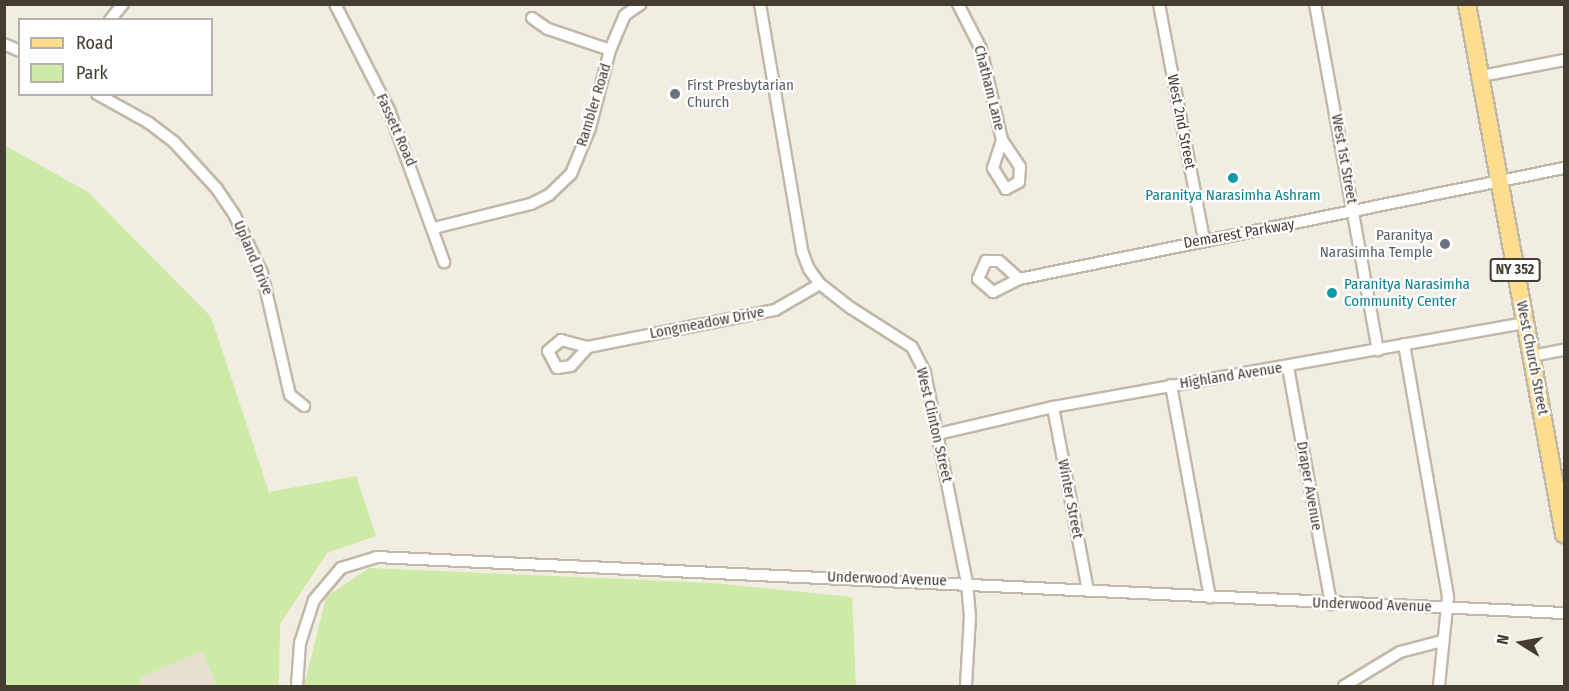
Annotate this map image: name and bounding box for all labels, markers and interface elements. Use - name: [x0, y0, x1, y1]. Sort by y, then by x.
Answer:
- legend: [18, 18, 213, 96]
- text: Road: [76, 32, 113, 54]
- street label: Chatham Lane: [970, 44, 1008, 132]
- street label: Rambler Road: [573, 61, 615, 149]
- text: Park: [76, 62, 108, 84]
- street label: West 2nd Street: [1163, 73, 1199, 171]
- place label: First Presbytarian Church: [687, 76, 794, 111]
- marker: First Presbytarian Church: [668, 87, 682, 101]
- street label: Fassett Road: [372, 91, 420, 169]
- street label: West 1st Street: [1327, 113, 1361, 205]
- marker: Paranitya Narasimha Ashram: [1226, 171, 1240, 185]
- place label: Paranitya Narasimha Ashram: [1145, 187, 1321, 205]
- street label: Demarest Parkway: [1182, 215, 1296, 253]
- street label: Upland Drive: [229, 218, 277, 298]
- place label: Paranitya Narasimha Temple: [1320, 226, 1433, 261]
- marker: Paranitya Narasimha Temple: [1438, 237, 1452, 251]
- road number: NY 352: [1490, 259, 1540, 281]
- place label: Paranitya Narasimha Community Center: [1344, 275, 1470, 310]
- marker: Paranitya Narasimha Community Center: [1325, 286, 1339, 300]
- street label: West Church Street: [1512, 299, 1552, 417]
- street label: Longmeadow Drive: [648, 303, 766, 343]
- street label: Highland Avenue: [1178, 359, 1284, 393]
- street label: West Clinton Street: [912, 366, 956, 484]
- street label: Draper Avenue: [1292, 440, 1326, 532]
- street label: Winter Street: [1053, 458, 1087, 540]
- street label: Underwood Avenue: [827, 568, 947, 590]
- street label: Underwood Avenue: [1312, 594, 1432, 616]
- north arrow: [1491, 613, 1551, 673]
- text: N: [1493, 633, 1513, 646]

